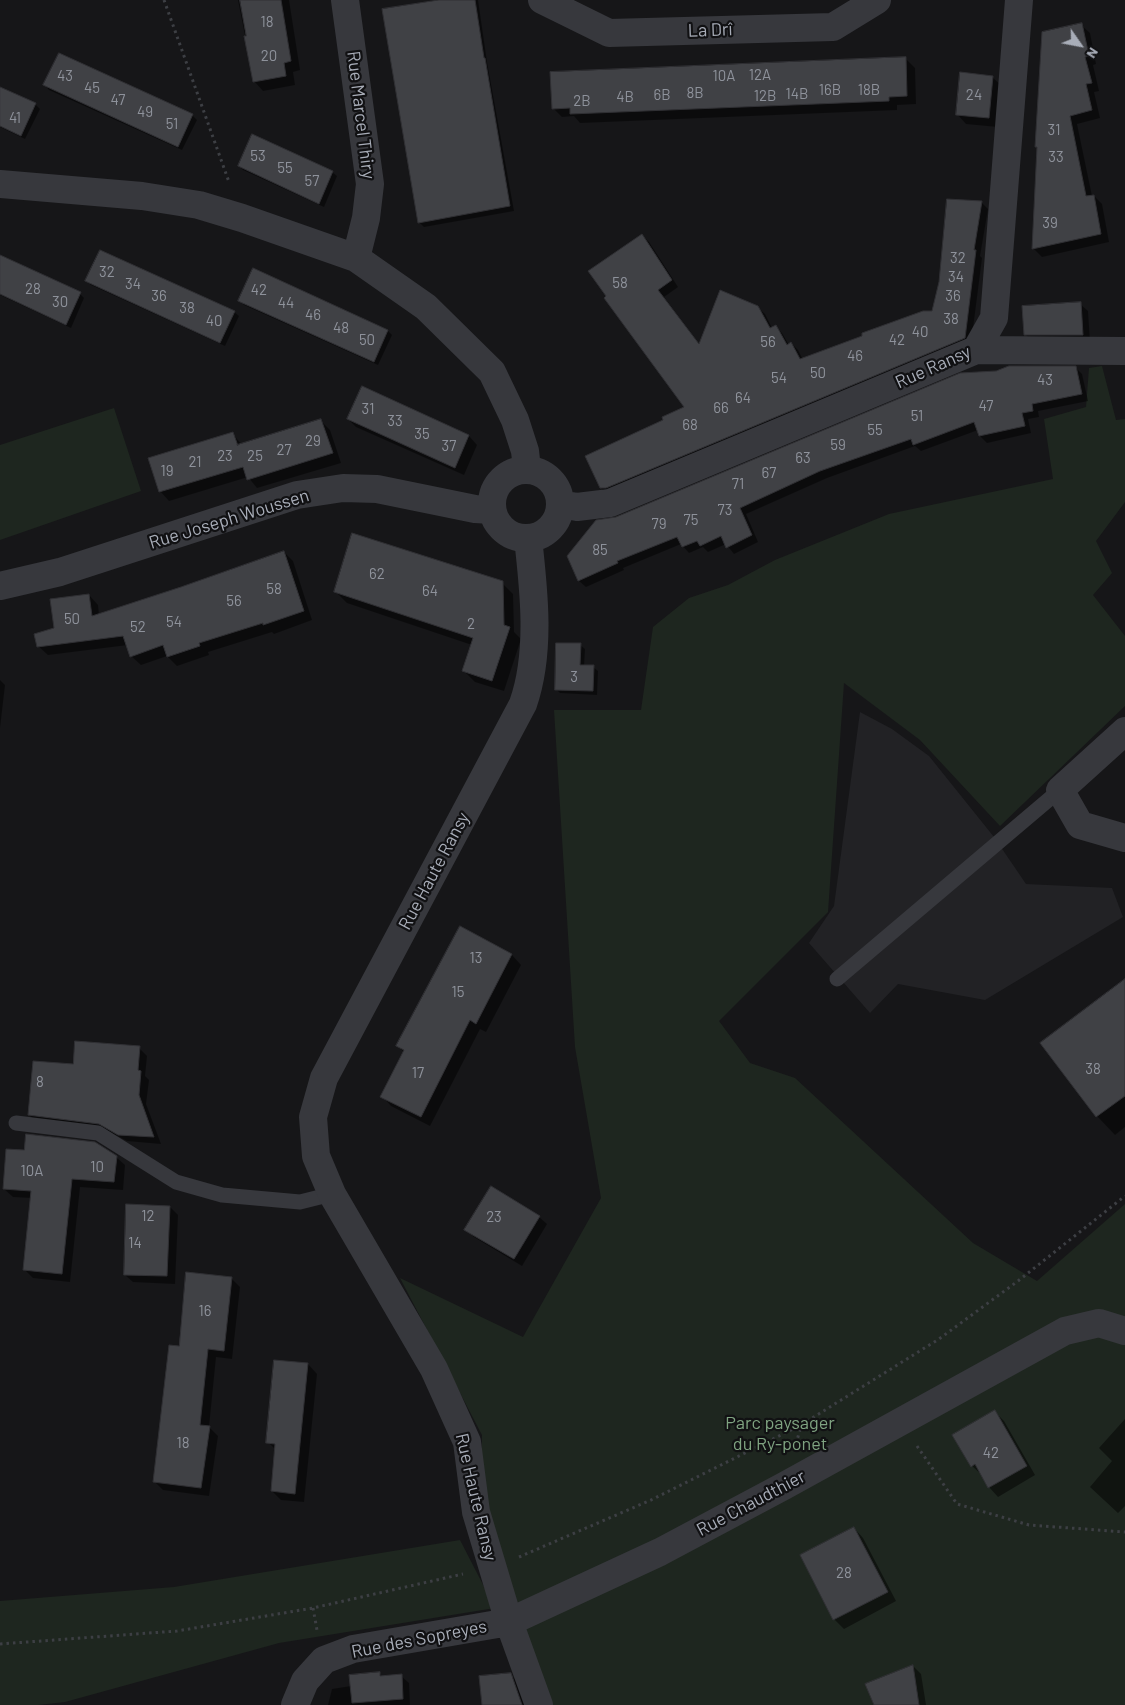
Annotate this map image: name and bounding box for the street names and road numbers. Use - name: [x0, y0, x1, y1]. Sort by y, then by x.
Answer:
- street label: La Drî: [687, 18, 733, 42]
- street label: Rue Marcel Thiry: [342, 50, 380, 180]
- street label: Rue Ransy: [892, 341, 974, 393]
- street label: Rue Joseph Woussen: [146, 484, 312, 554]
- street label: Rue Haute Ransy: [394, 808, 474, 934]
- street label: Rue Haute Ransy: [451, 1431, 501, 1563]
- street label: Rue Chaudthier: [693, 1465, 809, 1541]
- street label: Rue des Sopreyes: [349, 1615, 489, 1663]

